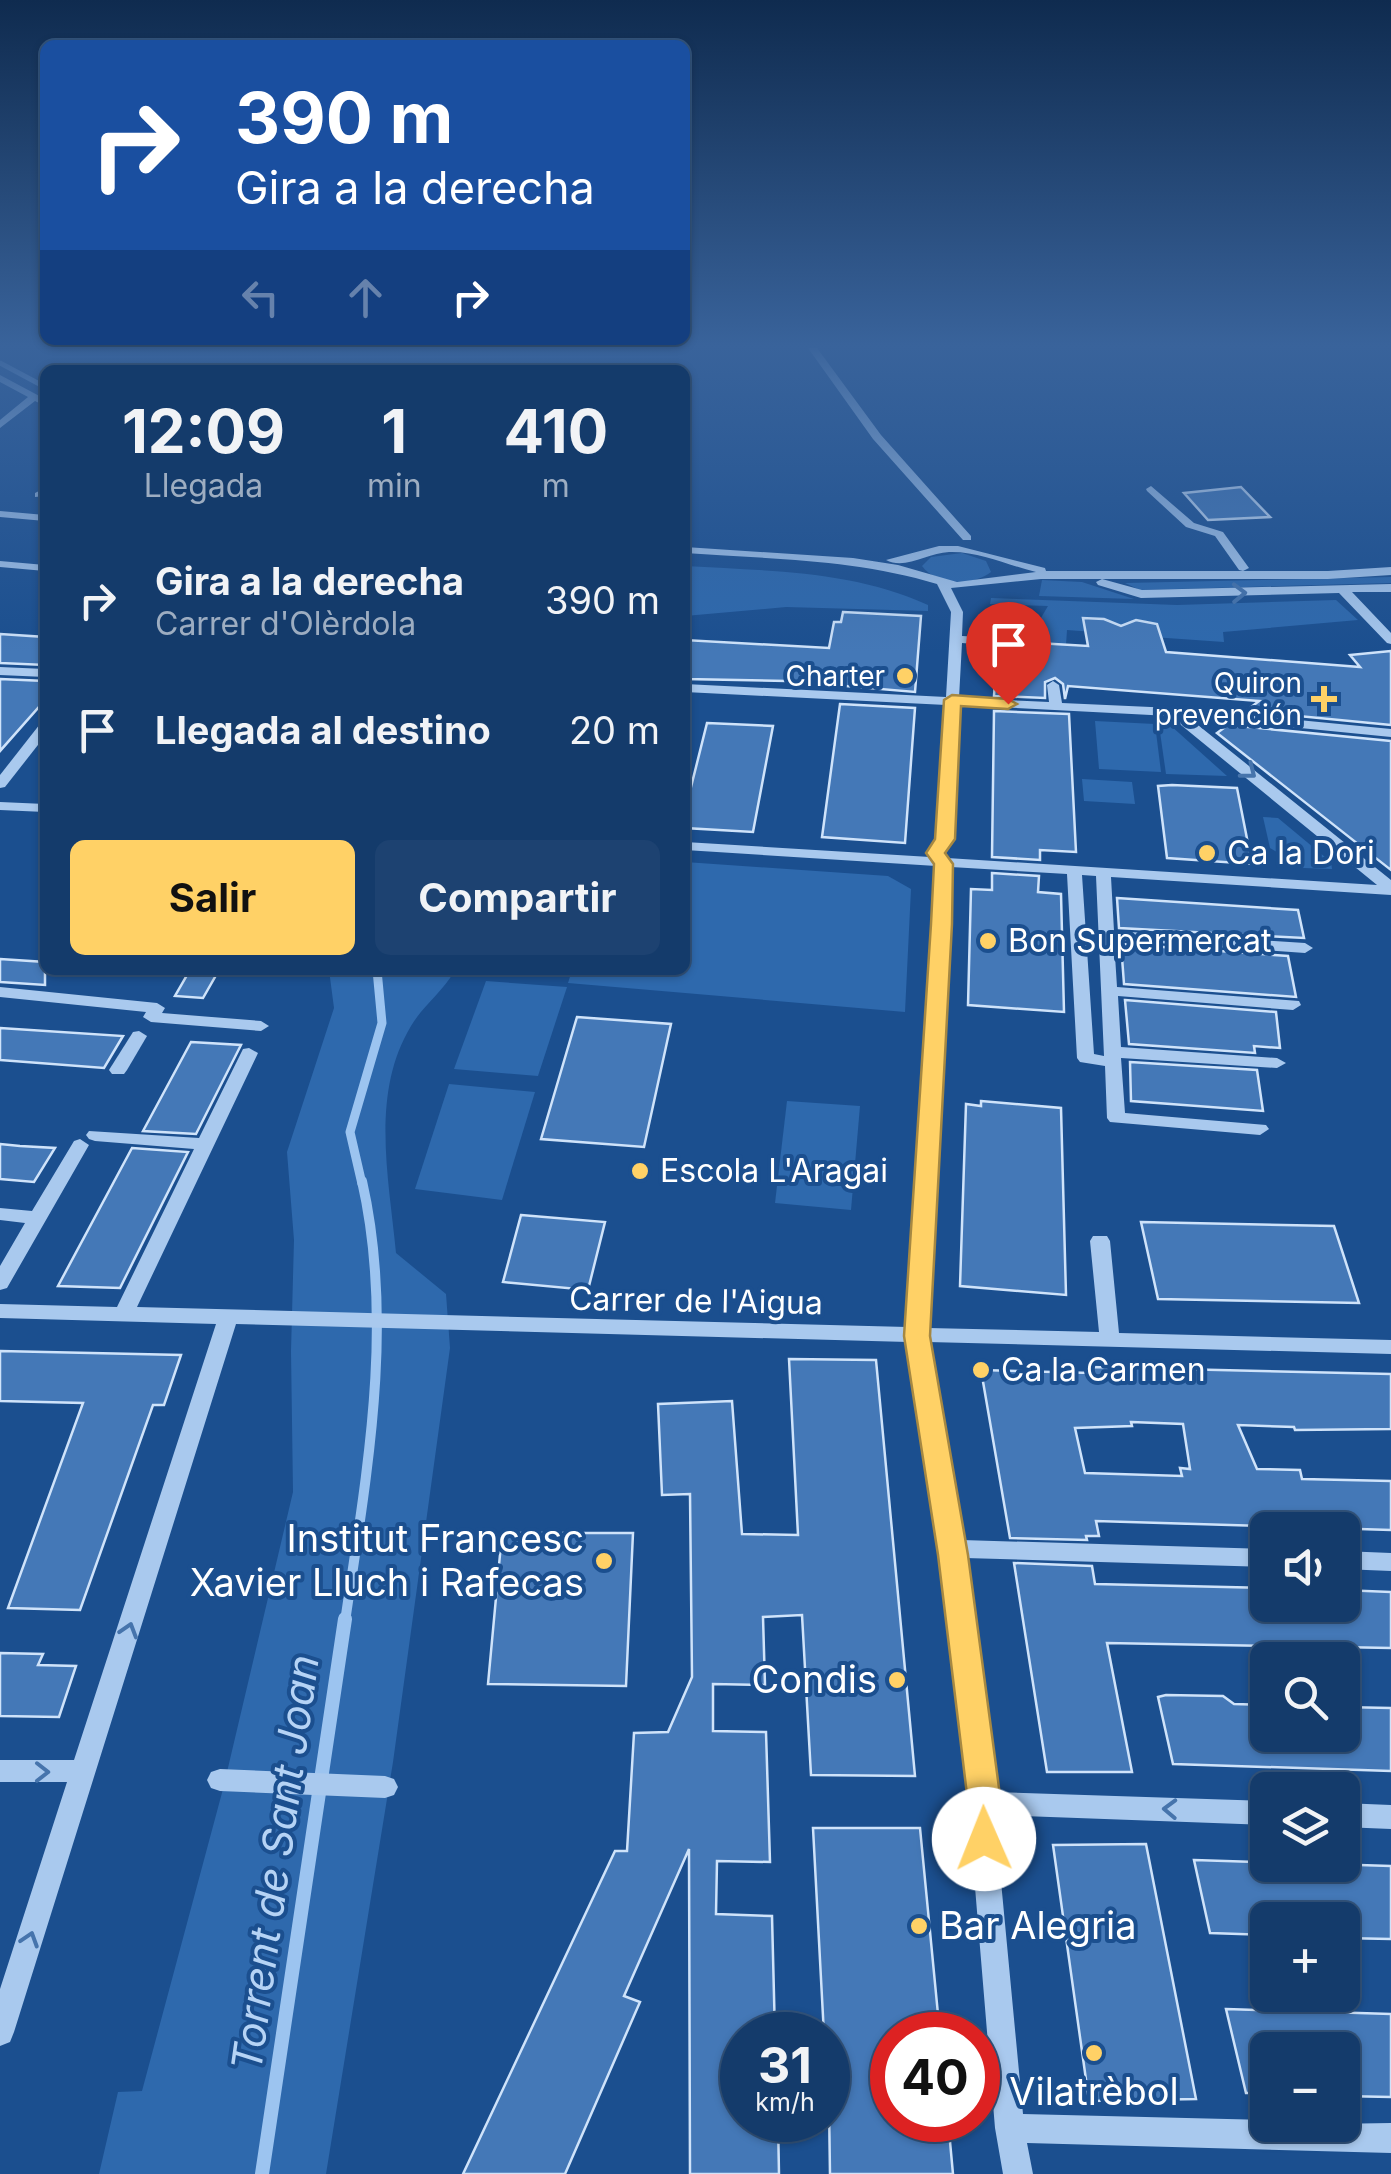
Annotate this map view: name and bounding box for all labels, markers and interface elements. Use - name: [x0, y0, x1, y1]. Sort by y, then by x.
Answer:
- text: 390 m: [235, 75, 453, 160]
- icon: right: [70, 80, 200, 210]
- text: Gira a la derecha: [235, 160, 595, 215]
- icon: left: [233, 270, 288, 325]
- icon: ahead: [338, 270, 393, 325]
- icon: right: [443, 270, 498, 325]
- text: 12:09: [122, 395, 285, 467]
- text: 1: [381, 395, 407, 467]
- text: 410: [503, 395, 608, 467]
- text: Llegada: [144, 466, 263, 505]
- text: min: [367, 466, 422, 505]
- text: m: [542, 466, 570, 505]
- text: Gira a la derecha: [155, 558, 464, 604]
- icon: right: [70, 573, 125, 628]
- text: 390 m: [545, 577, 660, 623]
- one-way arrow: [1232, 582, 1247, 604]
- pin: [966, 602, 1051, 705]
- text: Carrer d'Olèrdola: [155, 604, 416, 643]
- icon: arrive: [981, 617, 1036, 672]
- place label: Charter: [786, 659, 885, 693]
- marker: Charter: [894, 665, 916, 687]
- place label: Quiron prevención: [1155, 666, 1302, 732]
- marker: Quiron prevención: [1311, 686, 1337, 712]
- icon: arrive: [70, 703, 125, 758]
- text: Llegada al destino: [155, 707, 491, 753]
- text: 20 m: [569, 707, 660, 753]
- one-way arrow: [1238, 760, 1256, 778]
- place label: Ca la Dori: [1227, 833, 1375, 872]
- button: Salir: [70, 840, 355, 955]
- button: Compartir: [375, 840, 660, 955]
- marker: Ca la Dori: [1196, 842, 1218, 864]
- place label: Bon Supermercat: [1008, 921, 1272, 960]
- marker: Bon Supermercat: [977, 930, 999, 952]
- place label: Escola L'Aragai: [660, 1151, 888, 1190]
- marker: Escola L'Aragai: [629, 1160, 651, 1182]
- street label: Carrer de l'Aigua: [569, 1279, 823, 1322]
- place label: Ca la Carmen: [1001, 1350, 1206, 1389]
- marker: Ca la Carmen: [970, 1359, 992, 1381]
- map controls: [1250, 1512, 1360, 2142]
- button: sound: [1250, 1512, 1360, 1622]
- place label: Institut Francesc Xavier Lluch i Rafecas: [190, 1515, 584, 1605]
- marker: Institut Francesc Xavier Lluch i Rafecas: [593, 1550, 615, 1572]
- one-way arrow: [118, 1622, 138, 1639]
- button: search: [1250, 1642, 1360, 1752]
- water label: Torrent de Sant Joan: [220, 1651, 329, 2074]
- place label: Condis: [751, 1656, 877, 1702]
- marker: Condis: [886, 1669, 908, 1691]
- one-way arrow: [36, 1761, 51, 1783]
- button: layers: [1250, 1772, 1360, 1882]
- position arrow: [932, 1787, 1036, 1891]
- one-way arrow: [1162, 1799, 1178, 1820]
- place label: Bar Alegria: [939, 1902, 1137, 1948]
- button: +: [1250, 1902, 1360, 2012]
- marker: Bar Alegria: [908, 1915, 930, 1937]
- one-way arrow: [18, 1932, 38, 1949]
- speed limit sign: 40: [870, 2012, 1000, 2142]
- button: −: [1250, 2032, 1360, 2142]
- text: 31: [758, 2035, 812, 2095]
- marker: Vilatrèbol: [1083, 2042, 1105, 2064]
- place label: Vilatrèbol: [1009, 2068, 1179, 2114]
- text: km/h: [755, 2087, 815, 2117]

